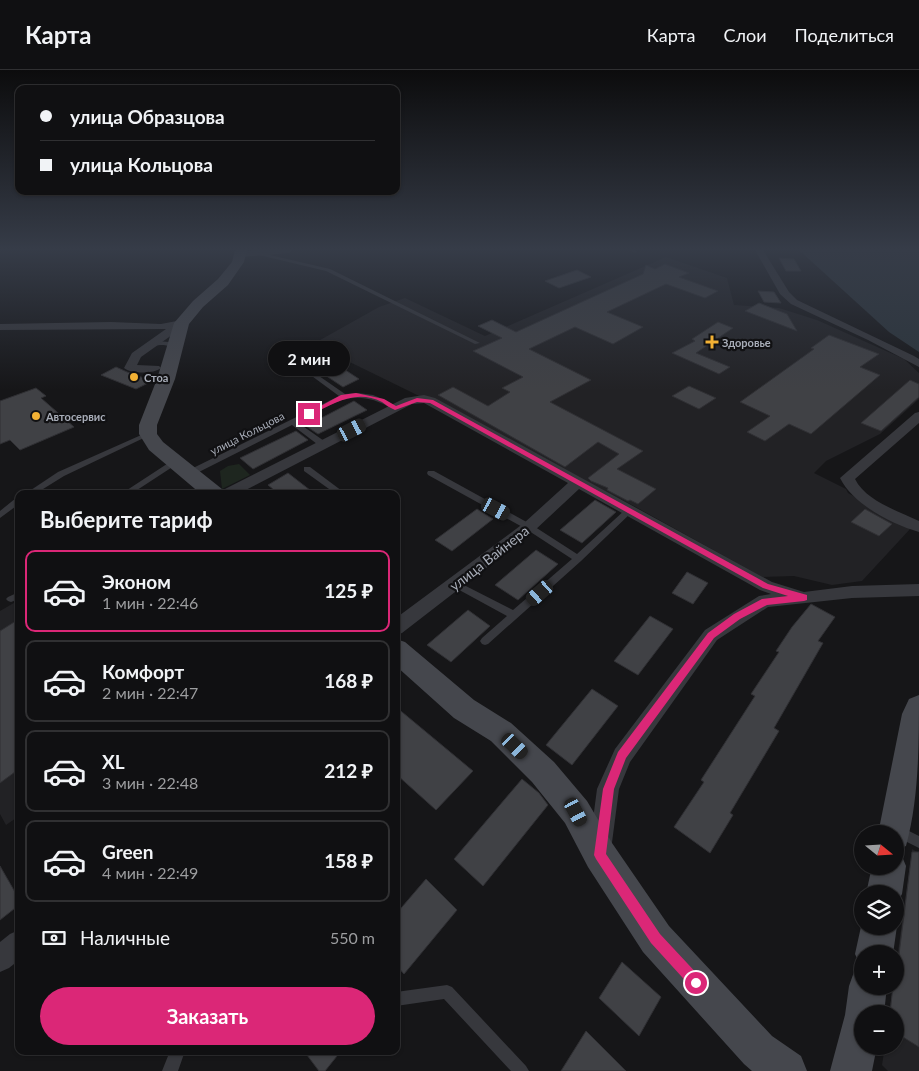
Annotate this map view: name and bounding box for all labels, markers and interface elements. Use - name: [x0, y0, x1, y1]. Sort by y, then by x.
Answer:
- text: Карта: [25, 20, 92, 49]
- text: Карта: [647, 24, 695, 46]
- text: Слои: [723, 24, 767, 46]
- text: Поделиться: [795, 24, 894, 46]
- text: улица Образцова: [70, 105, 225, 128]
- text: улица Кольцова: [70, 153, 213, 176]
- marker: Здоровье: [706, 336, 718, 348]
- place label: Здоровье: [722, 336, 771, 349]
- callout: 2 мин: [268, 342, 350, 376]
- text: 2 мин: [287, 349, 331, 368]
- marker: Стоа: [128, 371, 140, 383]
- place label: Стоа: [144, 371, 168, 384]
- route end: [298, 403, 320, 425]
- street label: улица Кольцова: [208, 409, 286, 457]
- marker: Автосервис: [30, 410, 42, 422]
- place label: Автосервис: [45, 410, 106, 423]
- car: [335, 417, 368, 443]
- car: [479, 495, 512, 523]
- text: Выберите тариф: [40, 506, 213, 533]
- street label: улица Вайнера: [446, 522, 532, 594]
- icon: car: [42, 569, 87, 614]
- text: Эконом: [102, 570, 171, 593]
- car: [523, 577, 556, 609]
- text: 125 ₽: [324, 579, 373, 602]
- text: 1 мин · 22:46: [102, 593, 198, 612]
- icon: car: [42, 659, 87, 704]
- text: Комфорт: [102, 660, 184, 683]
- text: 168 ₽: [324, 669, 373, 692]
- text: 2 мин · 22:47: [102, 683, 198, 702]
- car: [498, 730, 531, 762]
- icon: car: [42, 749, 87, 794]
- text: XL: [102, 750, 125, 773]
- text: 212 ₽: [324, 759, 373, 782]
- text: 3 мин · 22:48: [102, 773, 198, 792]
- car: [562, 795, 589, 829]
- north arrow: [854, 825, 904, 875]
- map controls: [854, 825, 904, 1055]
- icon: car: [42, 839, 87, 884]
- text: Green: [102, 840, 153, 863]
- text: 158 ₽: [324, 849, 373, 872]
- text: 4 мин · 22:49: [102, 863, 198, 882]
- button: layers: [854, 885, 904, 935]
- icon: cash: [40, 924, 68, 952]
- text: Наличные: [80, 926, 170, 949]
- text: 550 m: [330, 928, 375, 947]
- button: +: [854, 945, 904, 995]
- route start: [685, 972, 707, 994]
- button: Заказать: [40, 987, 375, 1045]
- button: −: [854, 1005, 904, 1055]

